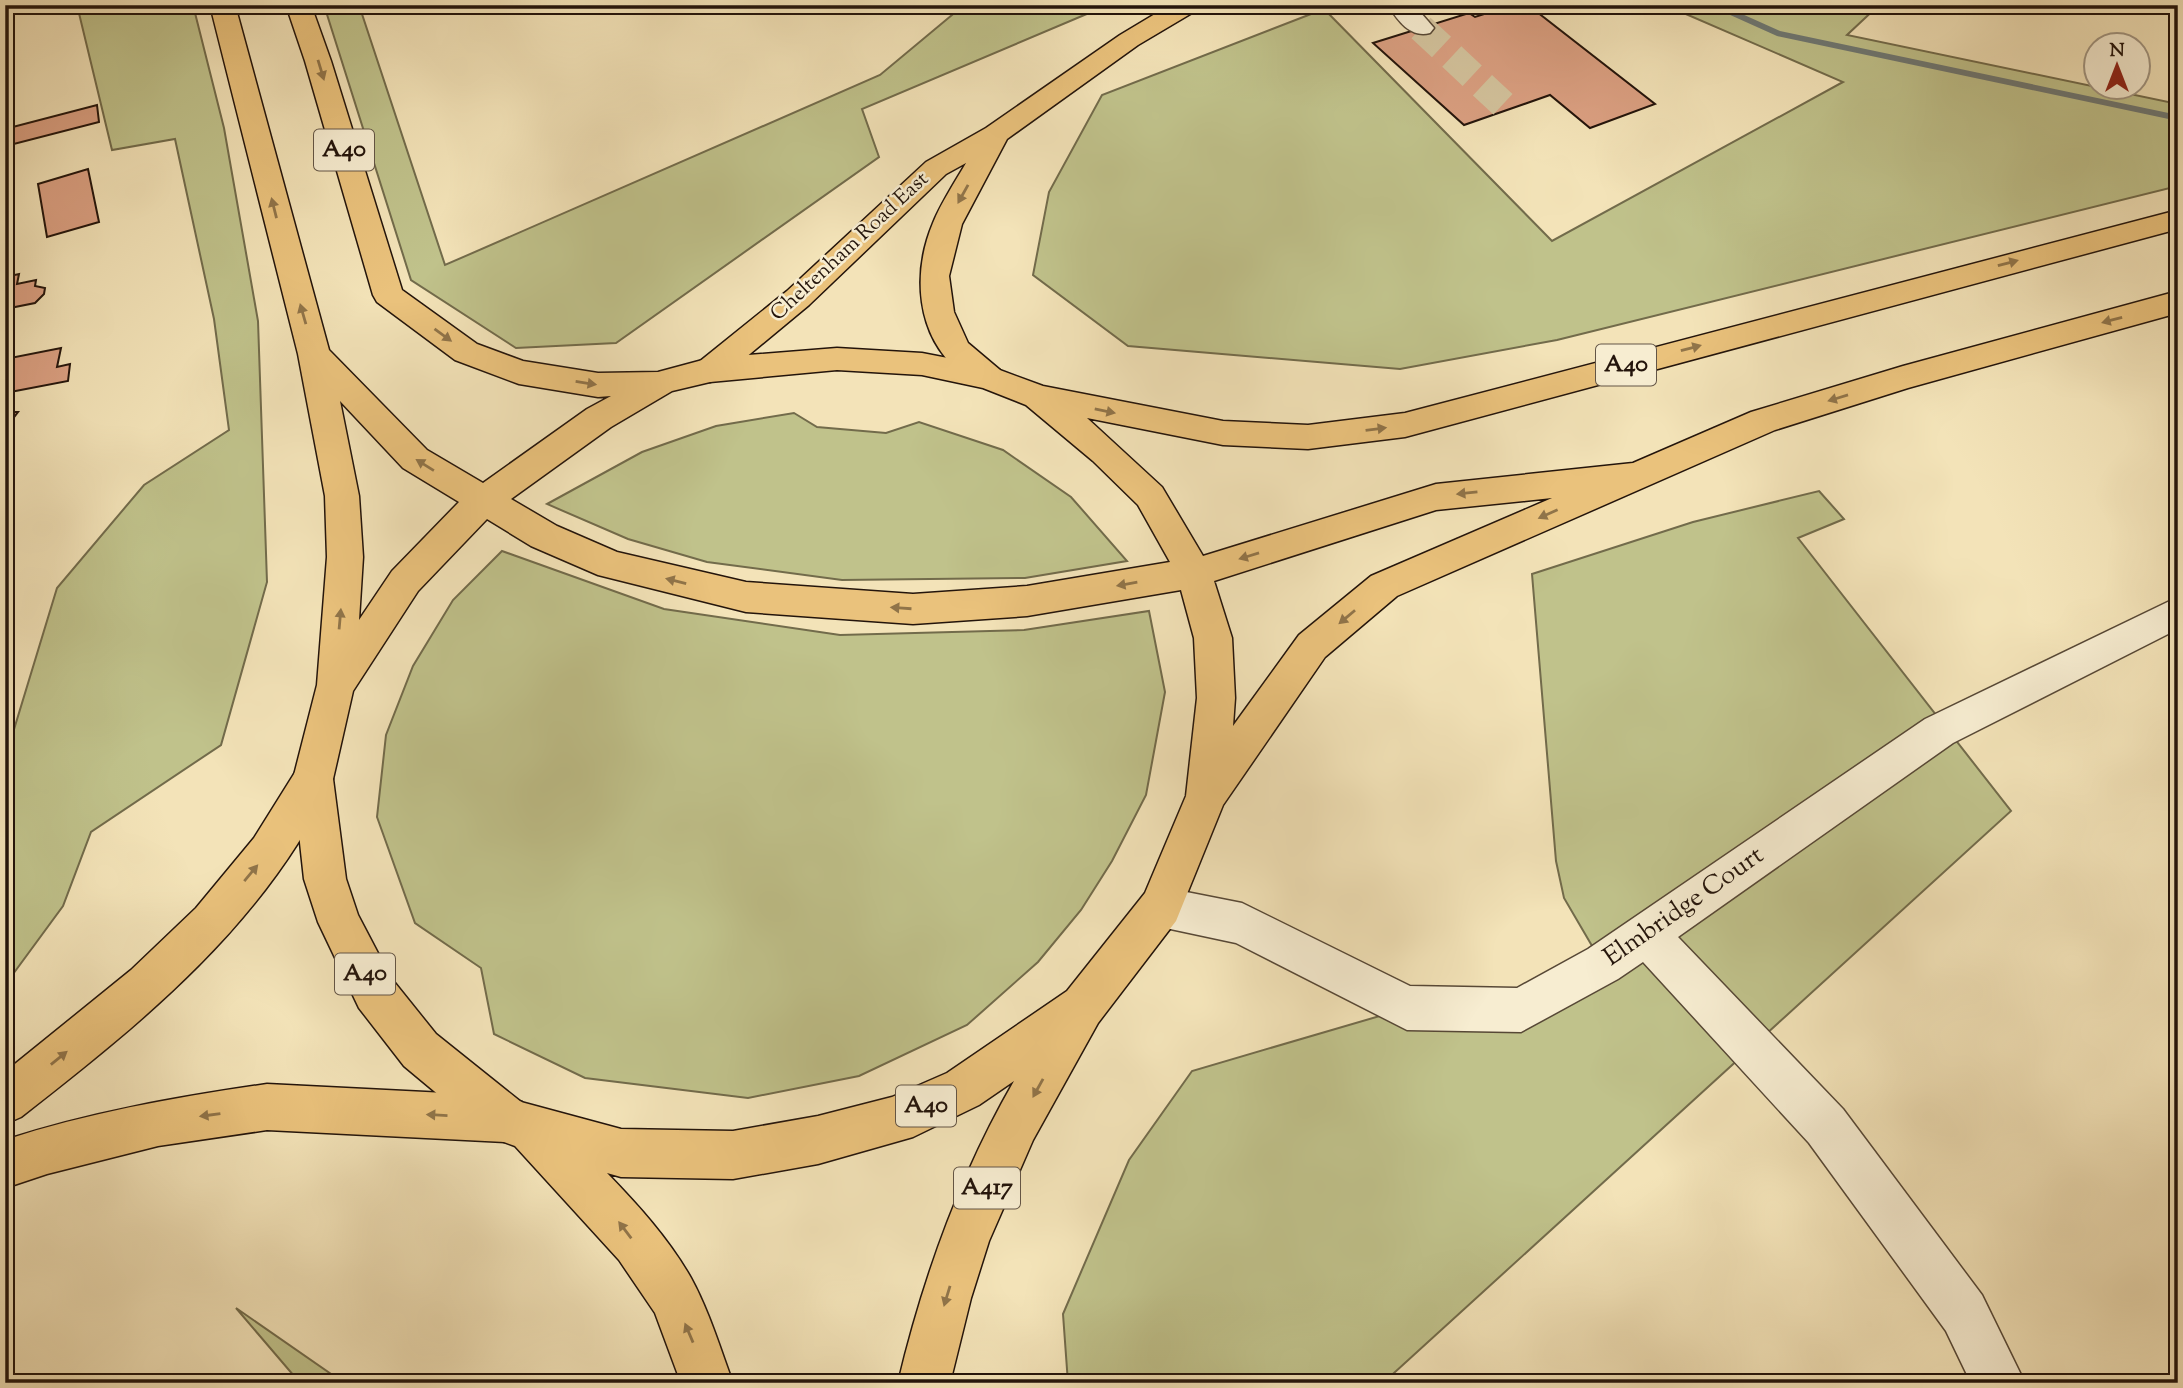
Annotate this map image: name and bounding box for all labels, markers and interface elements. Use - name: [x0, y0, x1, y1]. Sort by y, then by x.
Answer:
- north arrow: [2082, 32, 2152, 102]
- text: N: [2109, 38, 2125, 65]
- one-way arrow: [316, 59, 326, 80]
- road number: A40: [314, 130, 374, 170]
- street label: Cheltenham Road East: [764, 165, 936, 329]
- one-way arrow: [957, 184, 969, 204]
- one-way arrow: [268, 197, 279, 219]
- one-way arrow: [1997, 257, 2019, 268]
- one-way arrow: [297, 303, 307, 324]
- one-way arrow: [2101, 316, 2122, 326]
- one-way arrow: [434, 328, 452, 342]
- one-way arrow: [1680, 342, 1702, 353]
- road number: A40: [1596, 344, 1656, 386]
- one-way arrow: [575, 378, 597, 389]
- one-way arrow: [1827, 393, 1848, 403]
- one-way arrow: [1094, 406, 1116, 417]
- one-way arrow: [1365, 423, 1387, 434]
- one-way arrow: [415, 459, 434, 472]
- one-way arrow: [1456, 488, 1478, 499]
- one-way arrow: [1538, 508, 1558, 520]
- one-way arrow: [1239, 552, 1260, 562]
- one-way arrow: [665, 575, 687, 586]
- one-way arrow: [1116, 579, 1138, 590]
- one-way arrow: [890, 603, 912, 614]
- one-way arrow: [335, 608, 346, 630]
- one-way arrow: [1338, 609, 1356, 625]
- street label: Elmbridge Court: [1596, 838, 1772, 976]
- one-way arrow: [243, 865, 258, 882]
- road number: A40: [335, 954, 395, 994]
- one-way arrow: [49, 1051, 67, 1066]
- one-way arrow: [1032, 1078, 1044, 1098]
- road number: A40: [896, 1086, 956, 1126]
- one-way arrow: [199, 1110, 221, 1121]
- one-way arrow: [426, 1110, 448, 1121]
- road number: A417: [954, 1168, 1020, 1208]
- one-way arrow: [618, 1221, 633, 1239]
- one-way arrow: [941, 1286, 952, 1307]
- one-way arrow: [683, 1322, 694, 1343]

